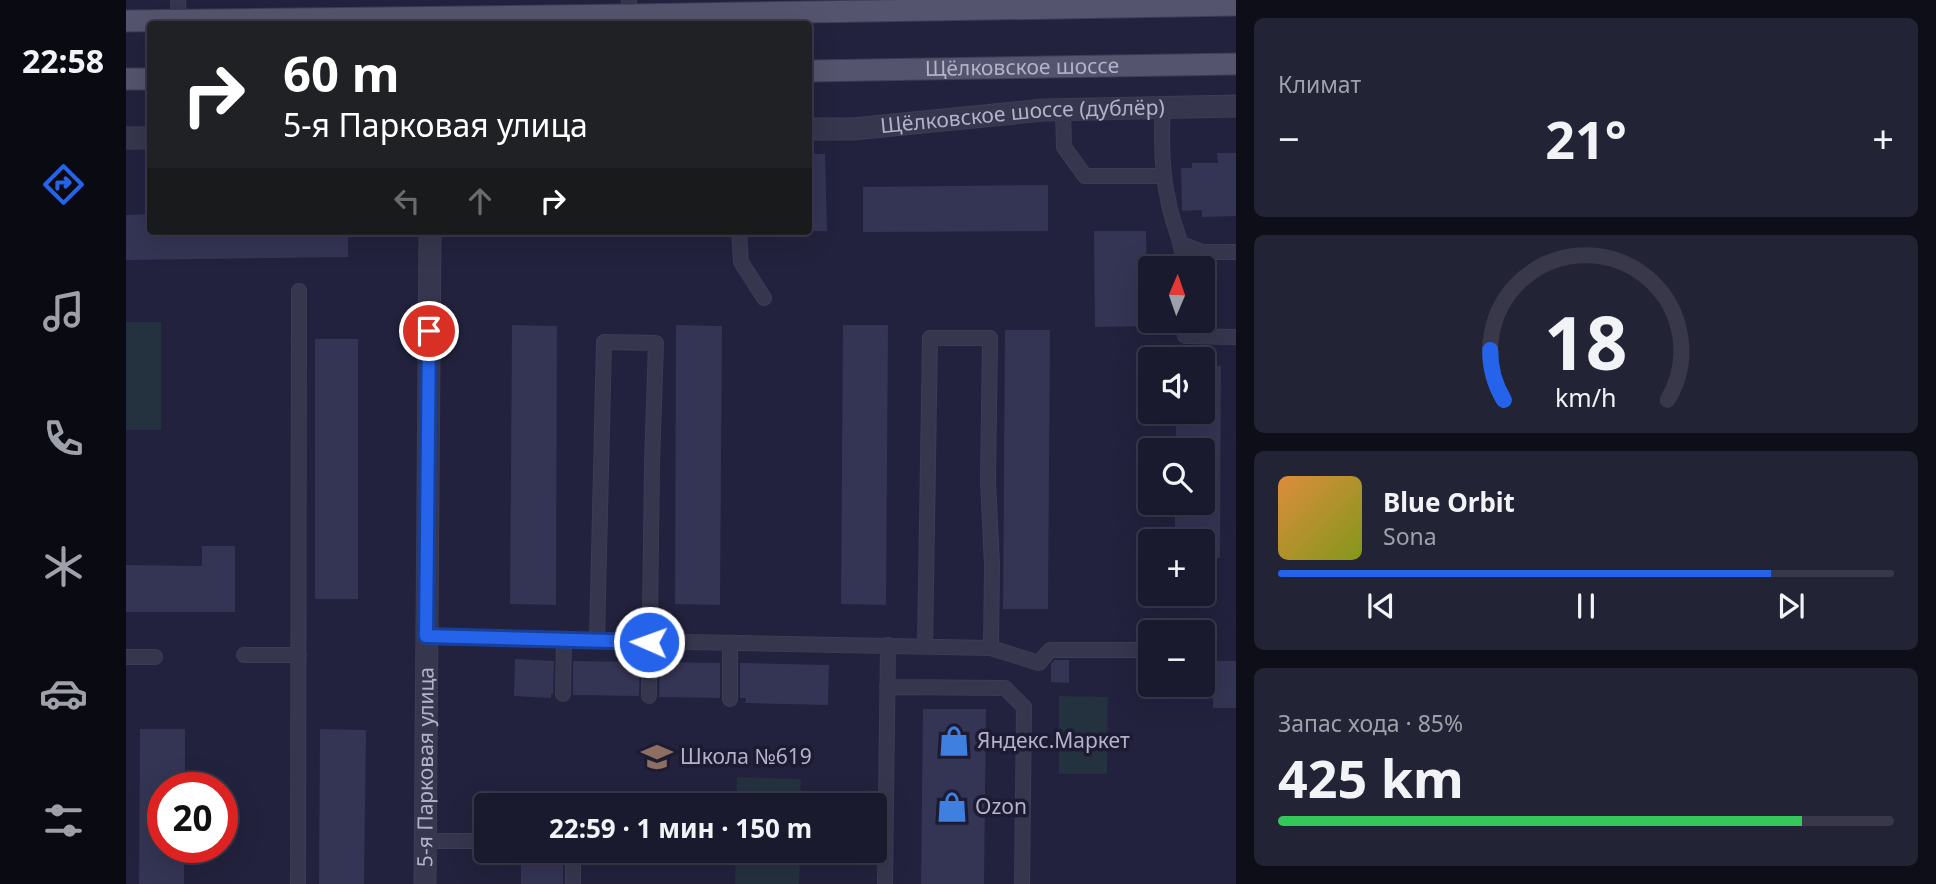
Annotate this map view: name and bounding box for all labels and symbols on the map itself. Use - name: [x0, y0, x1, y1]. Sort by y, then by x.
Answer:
- street label: Щёлковское шоссе: [925, 51, 1119, 82]
- street label: Щёлковское шоссе (дублёр): [879, 92, 1165, 139]
- north arrow: [1138, 256, 1214, 332]
- pin: [399, 301, 459, 361]
- position arrow: [612, 605, 686, 679]
- street label: 5-я Парковая улица: [410, 667, 440, 867]
- shop icon: Яндекс.Маркет: [937, 724, 971, 758]
- place label: Яндекс.Маркет: [977, 726, 1130, 754]
- school or university icon: Школа №619: [640, 740, 674, 774]
- place label: Школа №619: [680, 742, 812, 770]
- speed limit sign: 20: [147, 772, 238, 863]
- shop icon: Ozon: [935, 790, 969, 824]
- place label: Ozon: [975, 792, 1027, 820]

